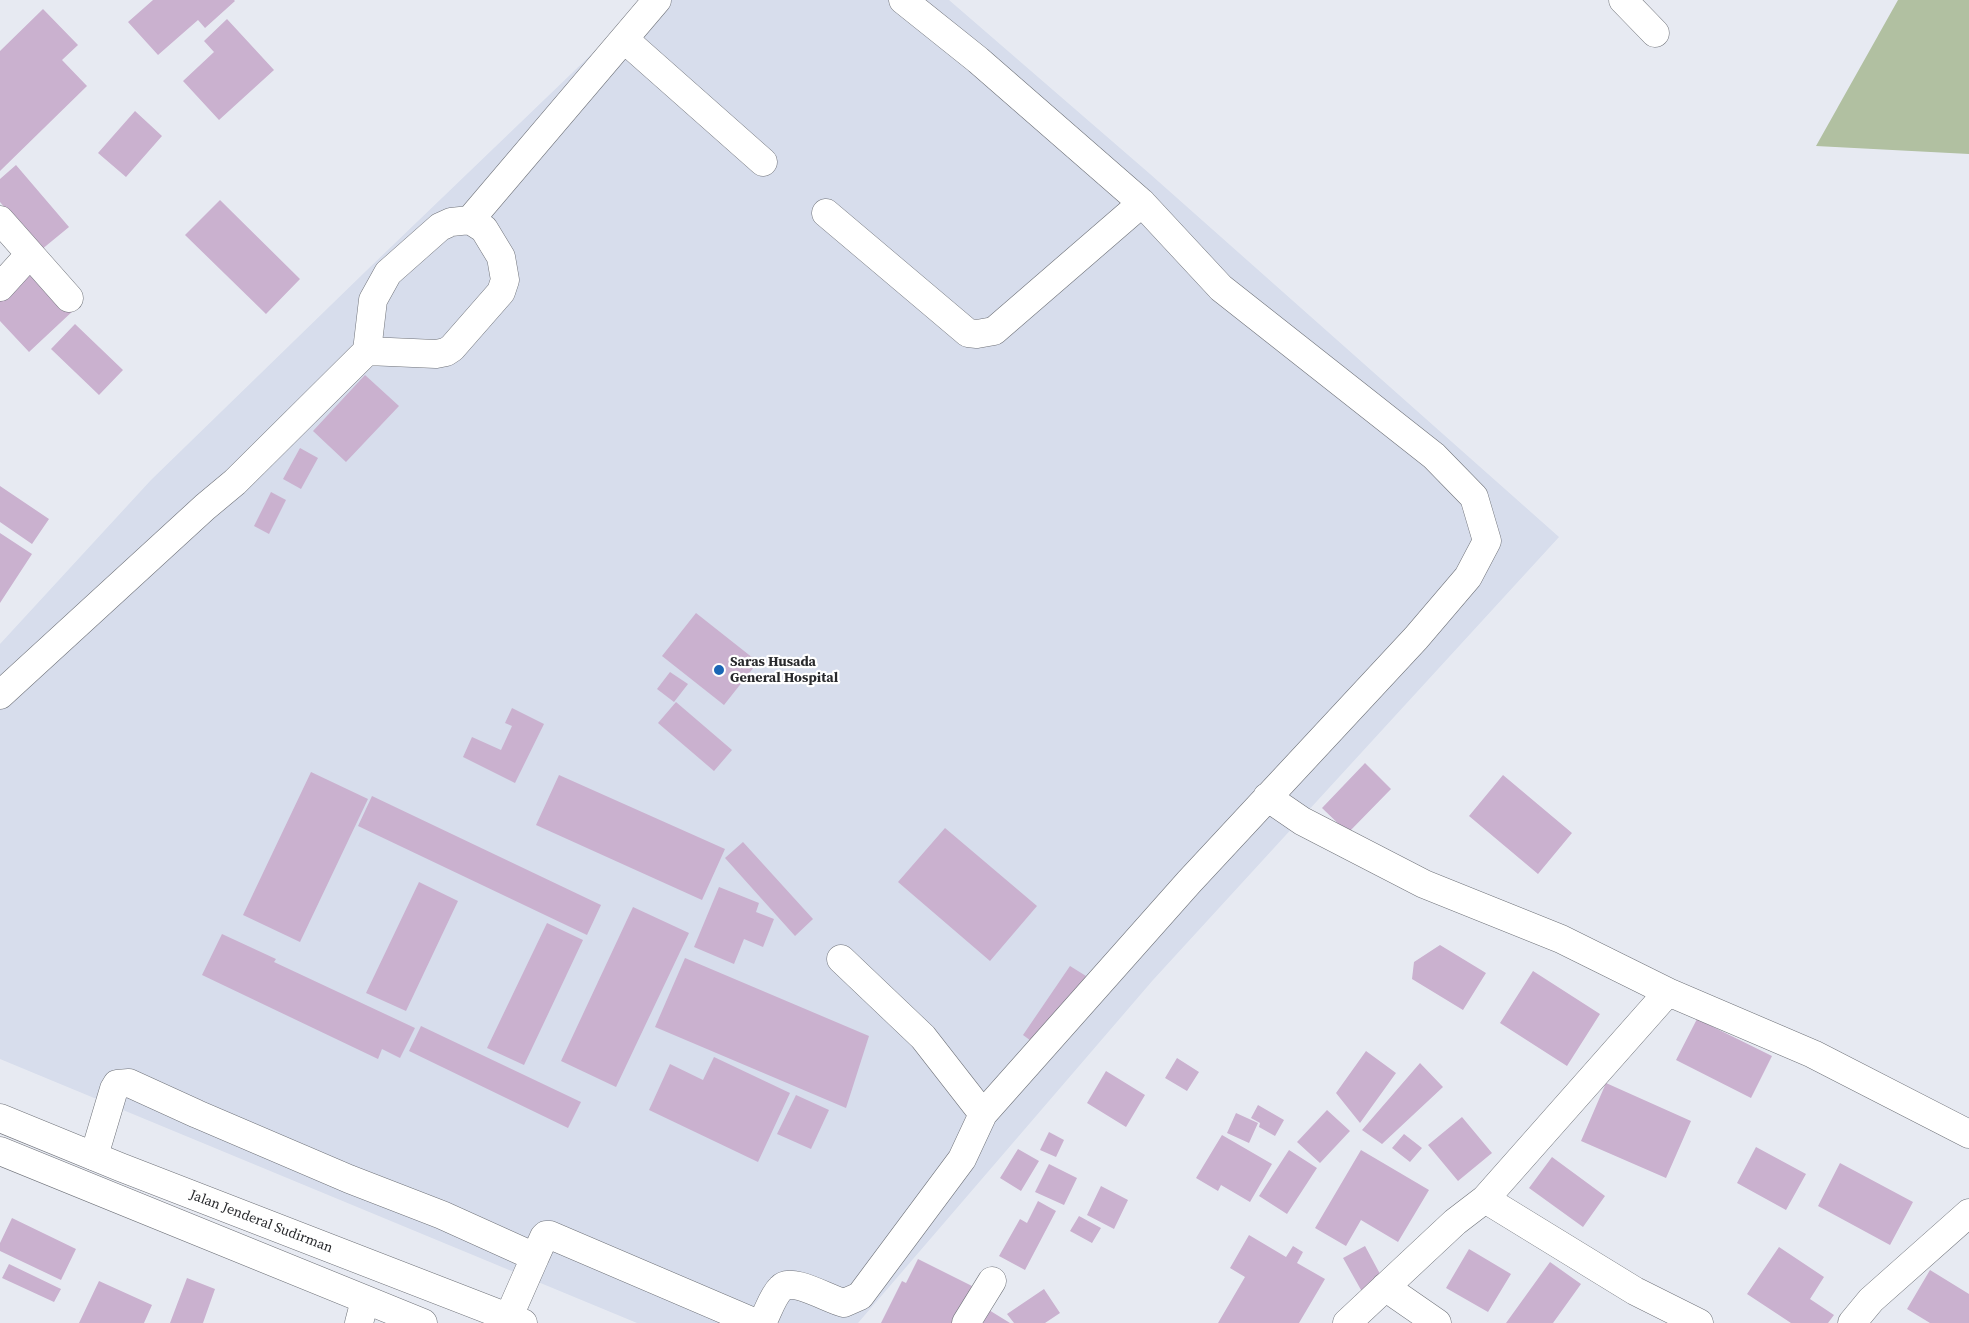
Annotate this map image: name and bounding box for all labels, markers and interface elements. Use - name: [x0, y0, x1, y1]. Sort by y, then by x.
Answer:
- place label: Saras Husada General Hospital: [730, 654, 838, 686]
- marker: Saras Husada General Hospital: [712, 663, 726, 677]
- street label: Jalan Jenderal Sudirman: [187, 1187, 335, 1257]

